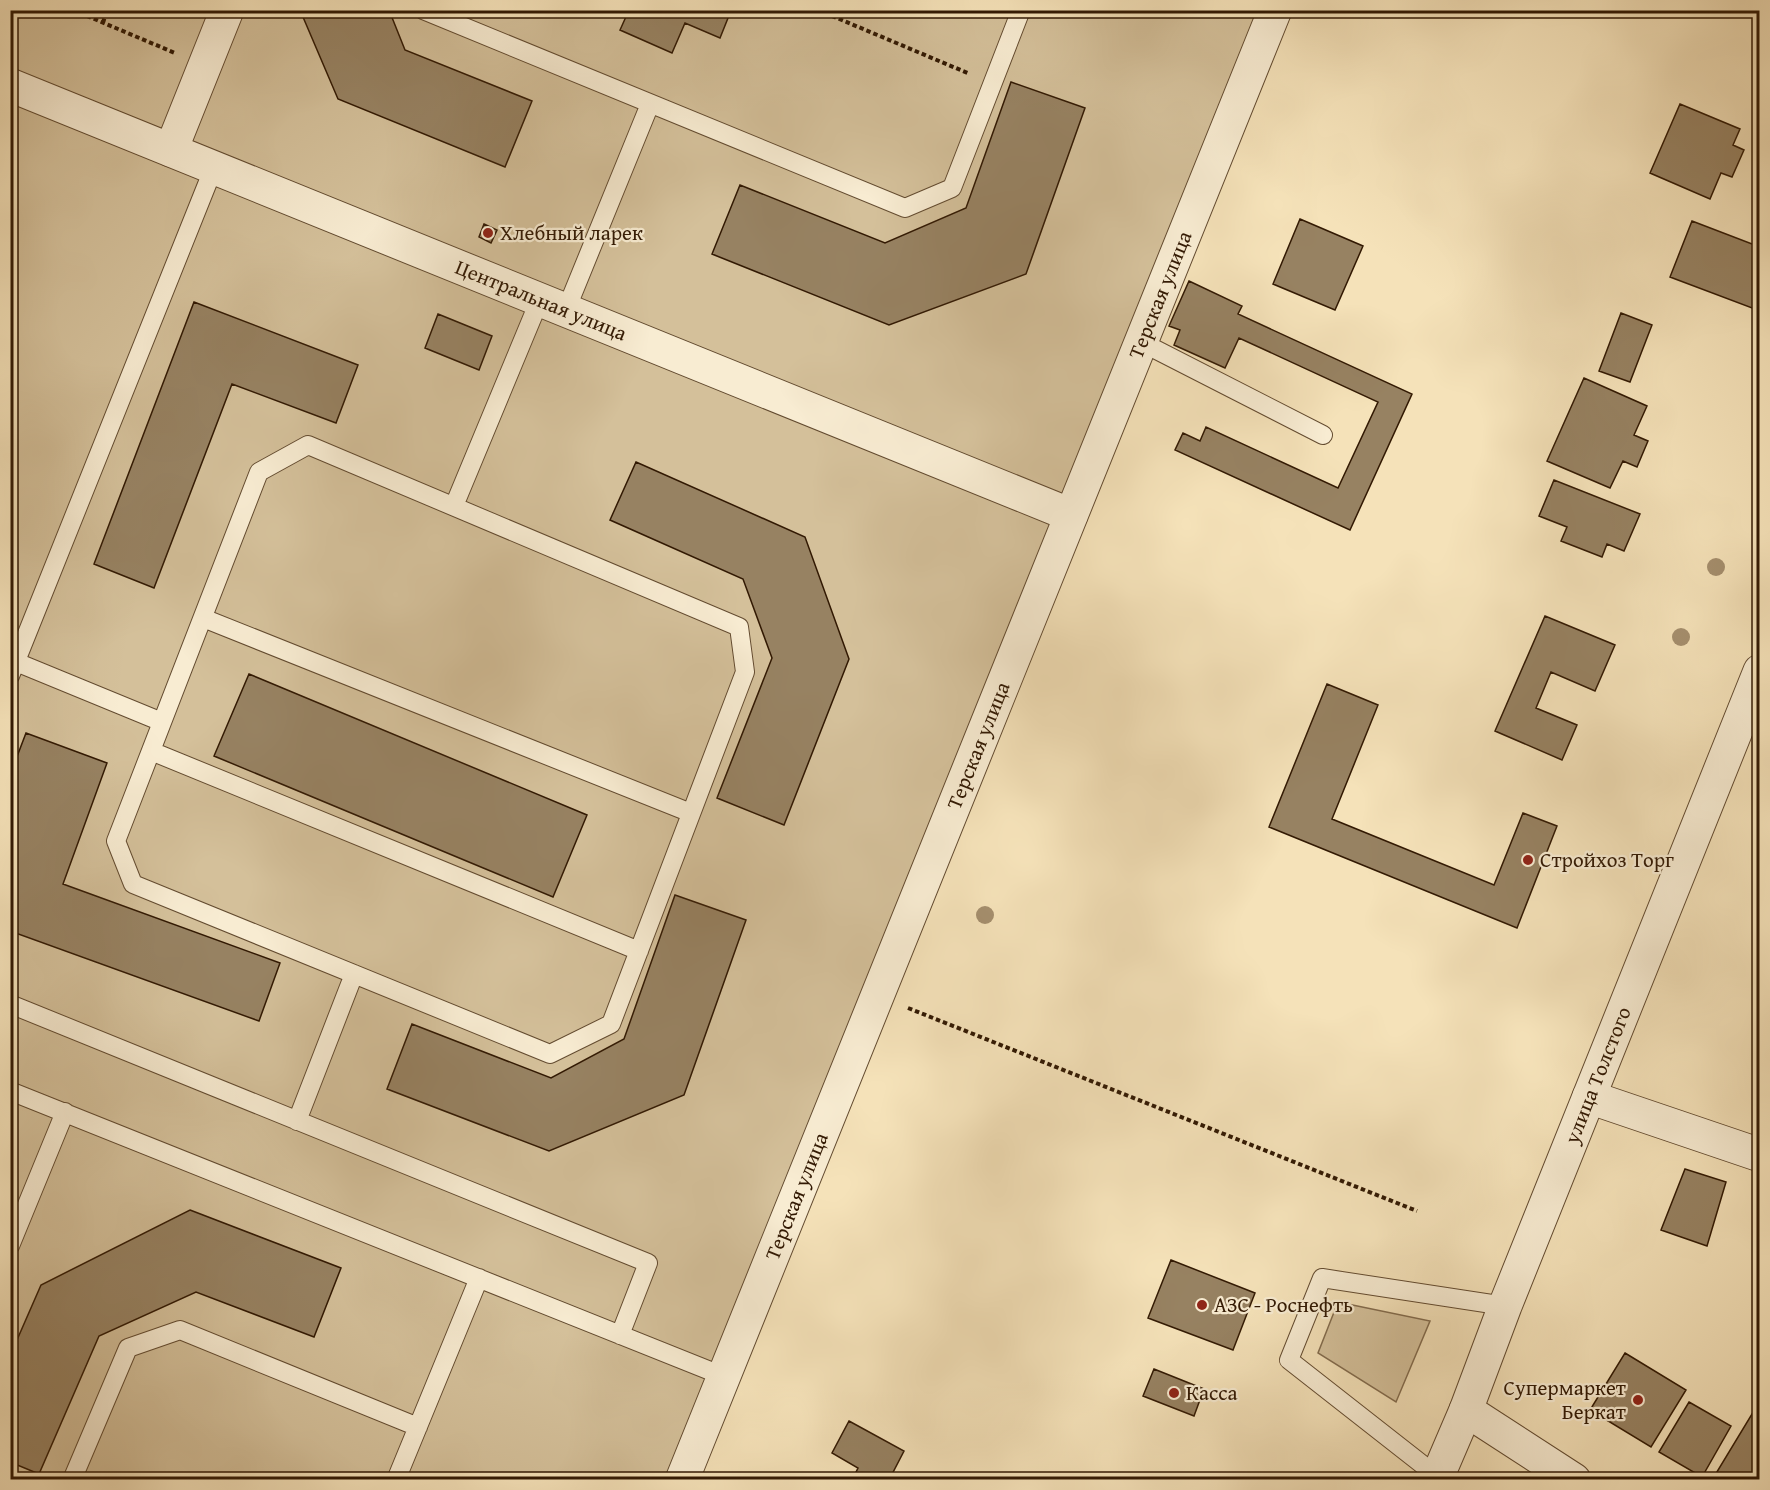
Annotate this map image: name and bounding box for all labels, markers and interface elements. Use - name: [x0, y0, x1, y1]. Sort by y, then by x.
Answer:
- place label: Хлебный ларек: [500, 217, 643, 248]
- marker: Хлебный ларек: [481, 226, 495, 240]
- street label: Терская улица: [1120, 226, 1199, 363]
- street label: Центральная улица: [451, 251, 632, 348]
- street label: Терская улица: [938, 677, 1018, 814]
- place label: Стройхоз Торг: [1540, 844, 1674, 875]
- marker: Стройхоз Торг: [1521, 853, 1535, 867]
- street label: улица Толстого: [1555, 1002, 1639, 1149]
- street label: Терская улица: [756, 1128, 836, 1265]
- place label: АЗС - Роснефть: [1214, 1289, 1353, 1320]
- marker: АЗС - Роснефть: [1195, 1298, 1209, 1312]
- place label: Супермаркет Беркат: [1504, 1372, 1626, 1427]
- place label: Касса: [1186, 1377, 1238, 1408]
- marker: Касса: [1167, 1386, 1181, 1400]
- marker: Супермаркет Беркат: [1631, 1393, 1645, 1407]

